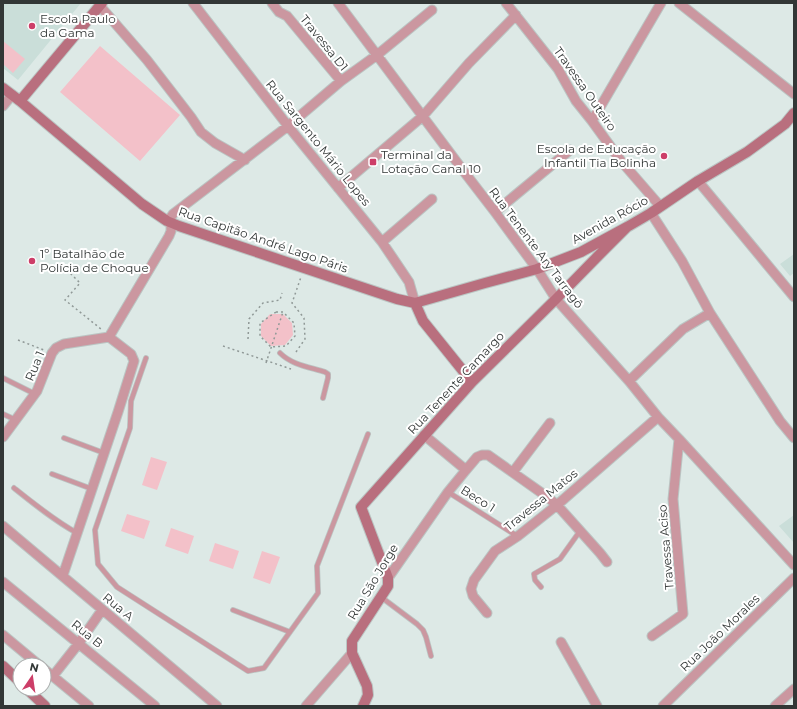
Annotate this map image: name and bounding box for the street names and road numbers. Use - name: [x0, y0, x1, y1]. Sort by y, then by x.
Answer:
- street label: Travessa D1: [297, 12, 352, 74]
- street label: Travessa Outeiro: [551, 44, 620, 134]
- street label: Rua Sargento Mário Lopes: [263, 77, 374, 209]
- street label: Rua Tenente Ary Tarragô: [486, 184, 587, 311]
- street label: Avenida Rócio: [569, 192, 651, 247]
- street label: Rua Capitão André Lago Páris: [176, 203, 350, 276]
- street label: Rua Tenente Camargo: [404, 328, 507, 437]
- street label: Rua 1: [22, 348, 48, 383]
- street label: Travessa Matos: [501, 465, 581, 534]
- street label: Beco 1: [458, 482, 498, 515]
- street label: Travessa Aciso: [654, 504, 677, 590]
- street label: Rua São Jorge: [344, 541, 401, 622]
- street label: Rua A: [100, 589, 137, 624]
- street label: Rua João Morales: [677, 591, 763, 674]
- street label: Rua B: [69, 616, 106, 651]

